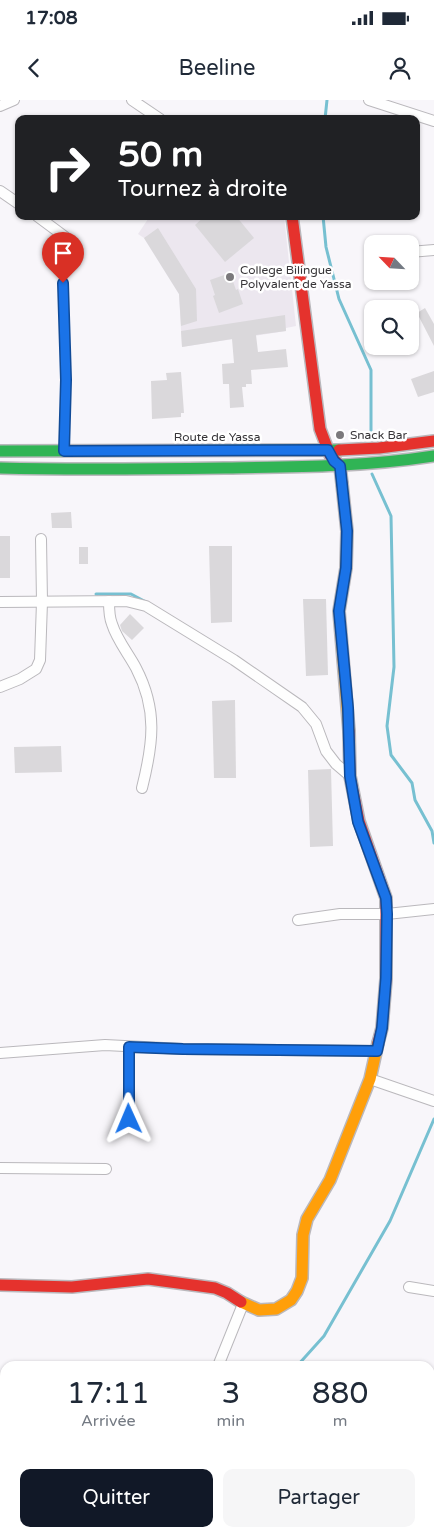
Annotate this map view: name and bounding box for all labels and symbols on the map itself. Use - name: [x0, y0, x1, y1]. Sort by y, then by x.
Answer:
- pin: [42, 232, 84, 283]
- north arrow: [364, 235, 419, 290]
- place label: College Bilingue Polyvalent de Yassa: [240, 263, 352, 291]
- marker: College Bilingue Polyvalent de Yassa: [224, 271, 236, 283]
- place label: Snack Bar: [350, 428, 407, 442]
- marker: Snack Bar: [334, 429, 346, 441]
- street label: Route de Yassa: [174, 430, 260, 444]
- position arrow: [102, 1092, 154, 1144]

